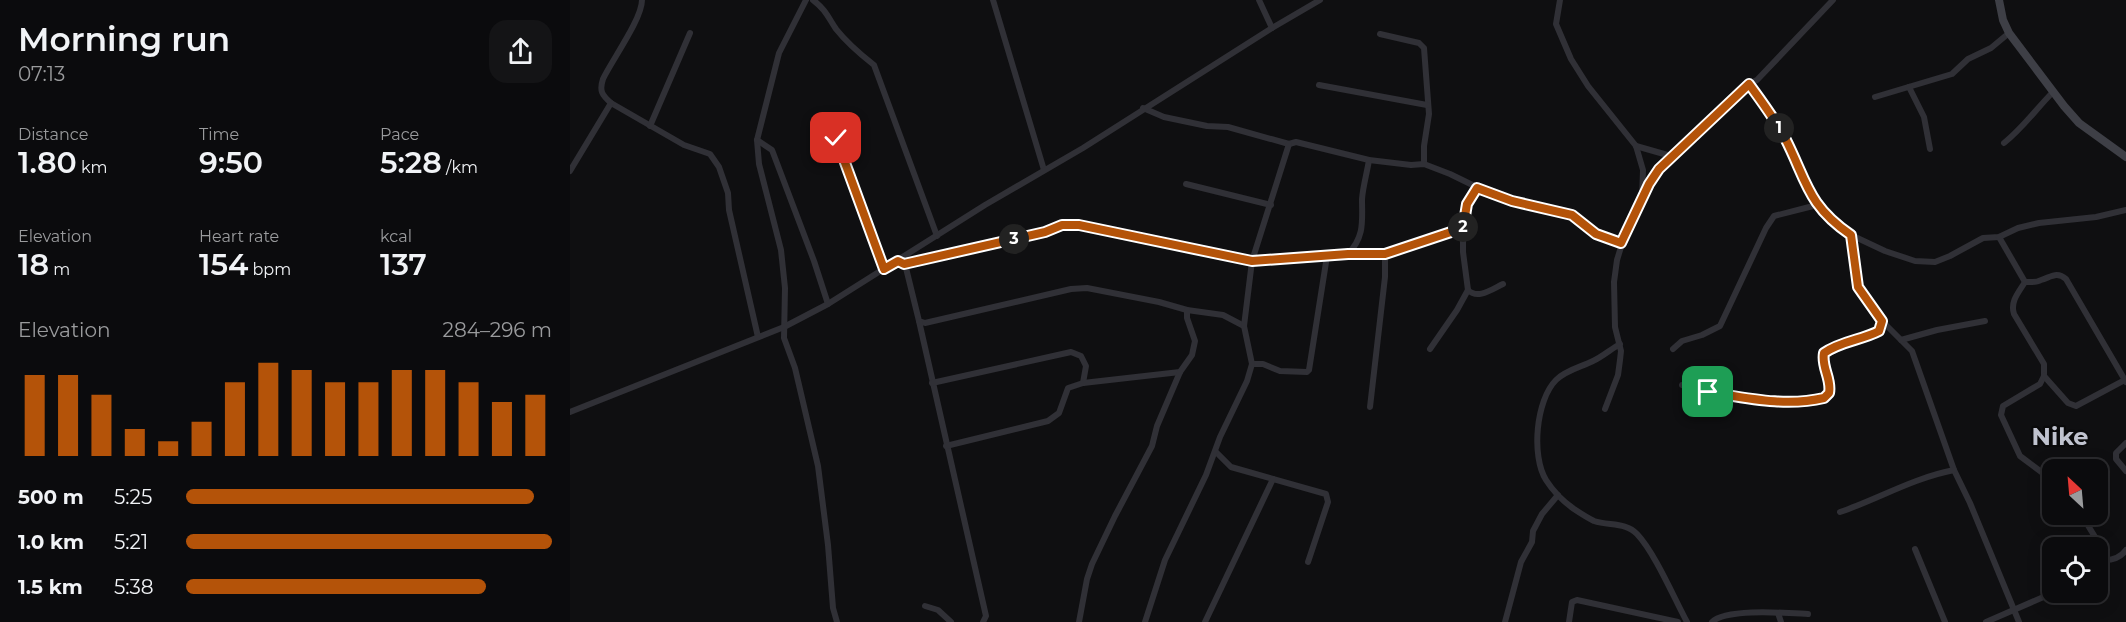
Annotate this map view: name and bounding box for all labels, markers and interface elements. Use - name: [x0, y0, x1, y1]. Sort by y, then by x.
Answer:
- text: Morning run: [18, 19, 230, 59]
- button: share: [489, 20, 552, 83]
- text: 07:13: [18, 62, 65, 86]
- pin: [810, 112, 861, 163]
- pin: 1: [1764, 113, 1794, 143]
- text: 1: [1776, 118, 1782, 137]
- icon: check: [819, 121, 852, 154]
- text: Distance: [18, 125, 88, 144]
- text: Time: [199, 125, 239, 144]
- text: Pace: [380, 125, 419, 144]
- text: 1.80: [18, 144, 77, 181]
- text: 9:50: [199, 144, 263, 181]
- text: 5:28: [380, 144, 442, 181]
- text: km: [77, 158, 107, 177]
- text: /km: [442, 158, 478, 177]
- pin: 2: [1448, 212, 1478, 242]
- text: 2: [1458, 217, 1468, 236]
- pin: 3: [999, 224, 1029, 254]
- text: Elevation: [18, 227, 92, 246]
- text: Heart rate: [199, 227, 279, 246]
- text: kcal: [380, 227, 412, 246]
- text: 3: [1009, 229, 1019, 248]
- text: 18: [18, 246, 49, 283]
- text: 154: [199, 246, 248, 283]
- text: 137: [380, 246, 427, 283]
- text: m: [49, 260, 70, 279]
- text: bpm: [248, 260, 291, 279]
- text: Elevation: [18, 318, 110, 342]
- text: 284–296 m: [443, 318, 552, 342]
- pin: [1682, 366, 1733, 417]
- icon: arrive: [1691, 375, 1724, 408]
- district label: Nike: [2032, 422, 2088, 451]
- north arrow: [2042, 459, 2108, 525]
- map controls: [2042, 459, 2108, 603]
- text: 500 m: [18, 485, 84, 509]
- text: 5:25: [114, 485, 152, 509]
- text: 1.0 km: [18, 530, 84, 554]
- text: 5:21: [114, 530, 148, 554]
- button: locate: [2042, 537, 2108, 603]
- text: 1.5 km: [18, 575, 83, 599]
- text: 5:38: [114, 575, 154, 599]

